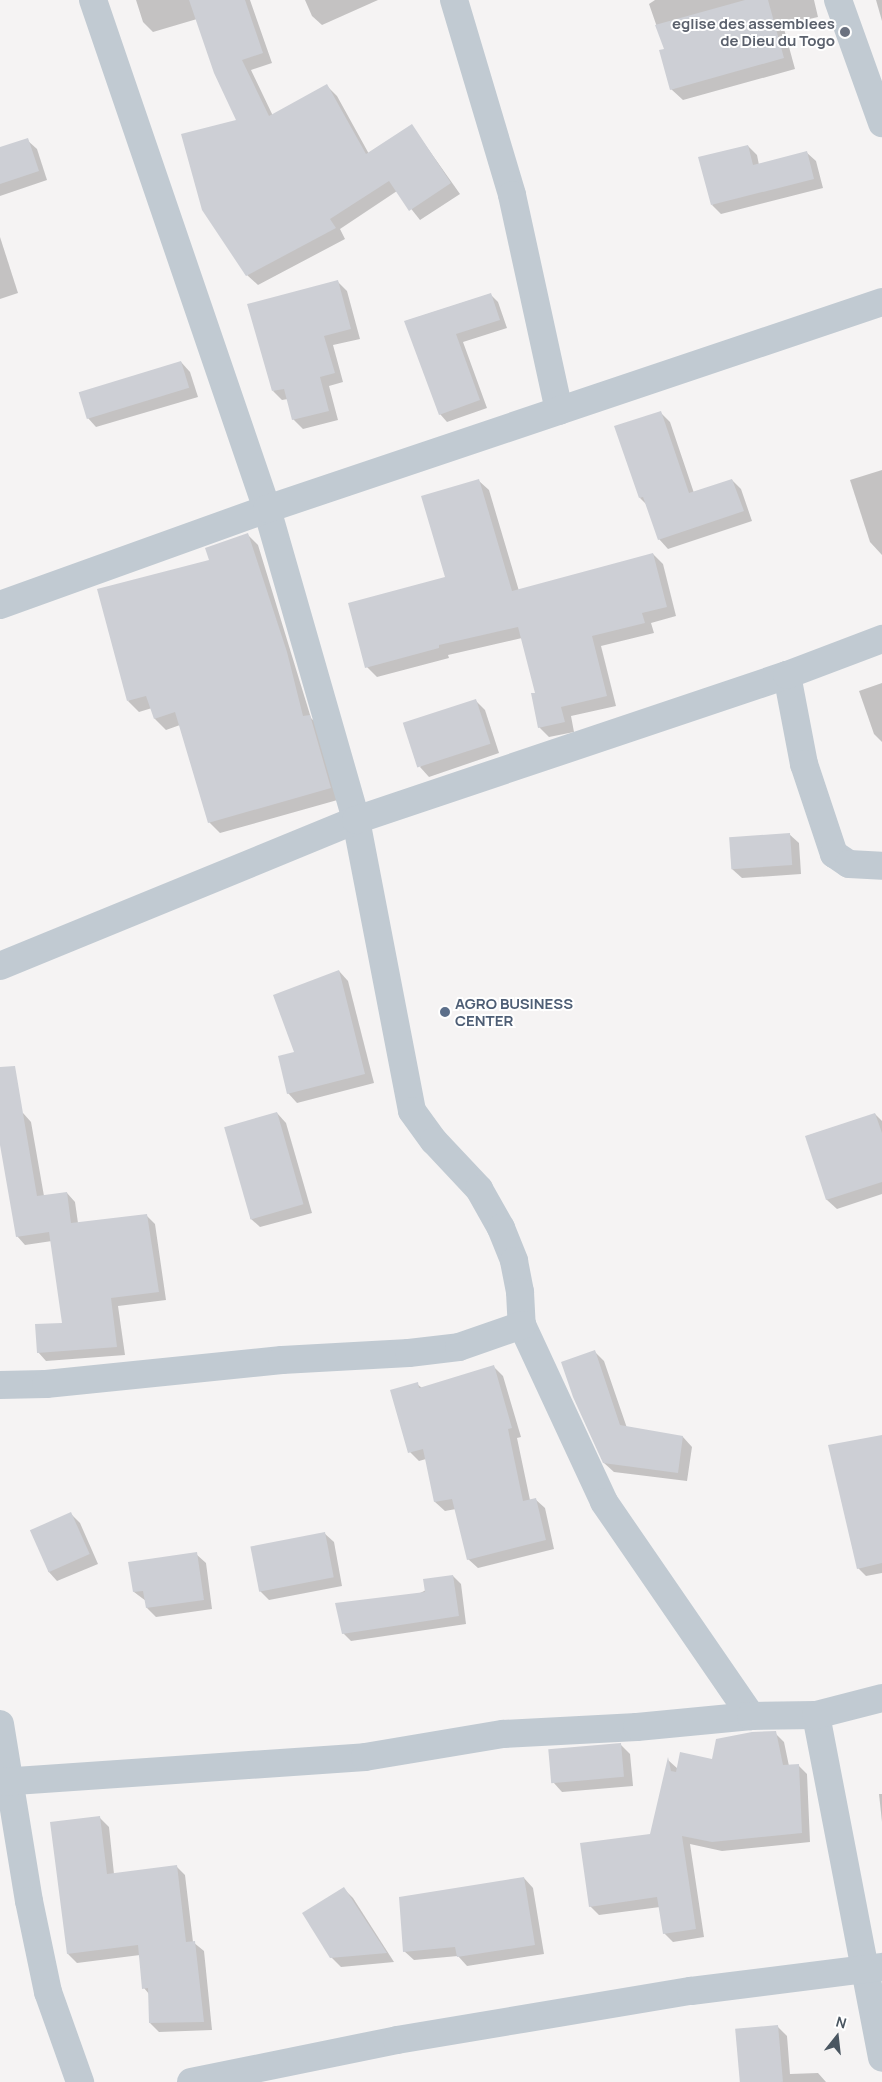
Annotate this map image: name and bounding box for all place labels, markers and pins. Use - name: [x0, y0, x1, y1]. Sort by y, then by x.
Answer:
- place label: eglise des assemblees de Dieu du Togo: [672, 14, 835, 49]
- marker: eglise des assemblees de Dieu du Togo: [839, 26, 851, 38]
- place label: AGRO BUSINESS CENTER: [455, 994, 573, 1029]
- marker: AGRO BUSINESS CENTER: [439, 1006, 451, 1018]

